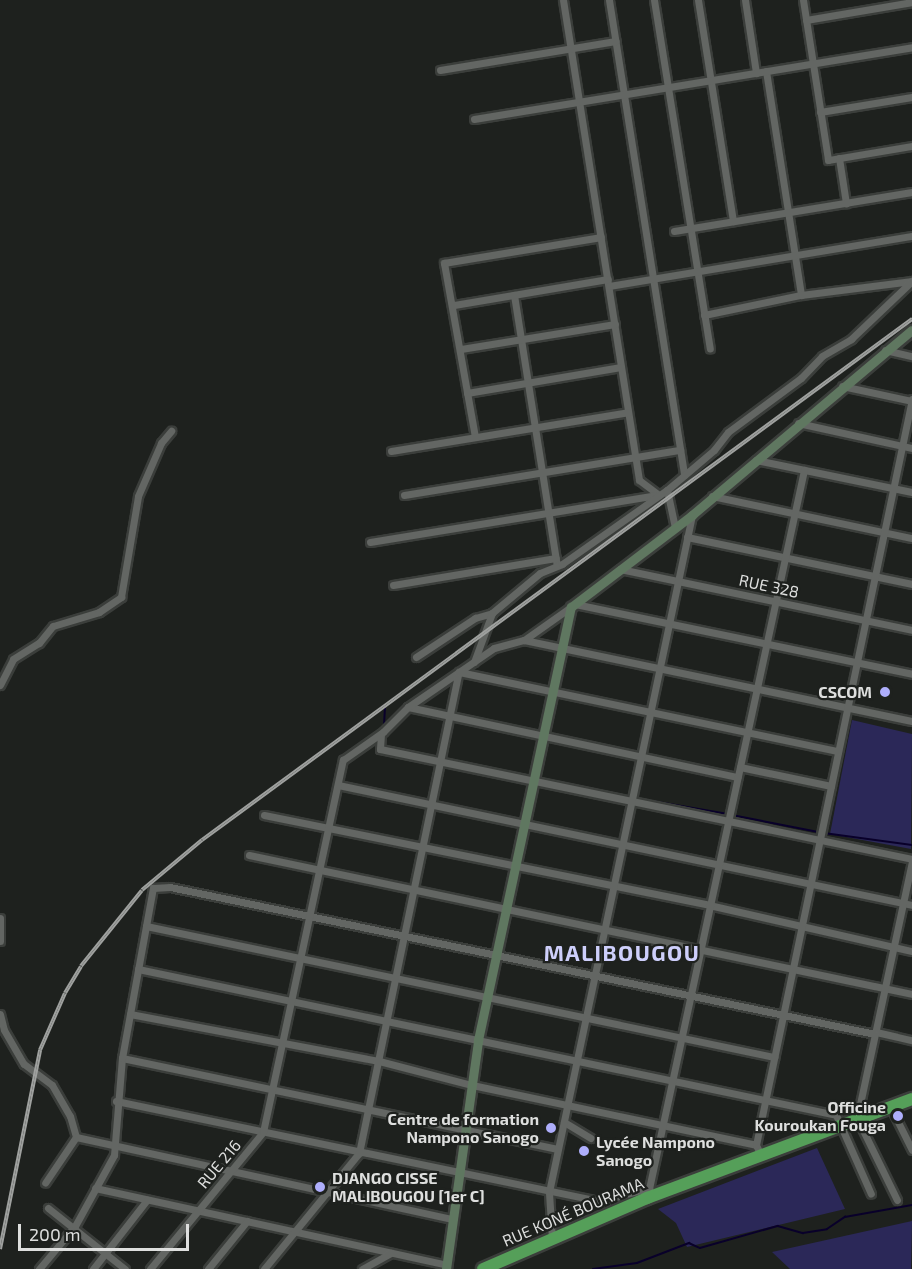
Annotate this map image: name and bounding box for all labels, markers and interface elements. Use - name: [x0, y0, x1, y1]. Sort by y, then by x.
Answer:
- street label: RUE 328: [737, 570, 801, 602]
- place label: CSCOM: [818, 682, 872, 702]
- marker: CSCOM: [876, 683, 894, 701]
- district label: MALIBOUGOU: [544, 940, 700, 966]
- place label: Officine Kouroukan Fouga: [755, 1097, 886, 1135]
- place label: Centre de formation Nampono Sanogo: [387, 1109, 539, 1147]
- marker: Officine Kouroukan Fouga: [891, 1109, 905, 1123]
- marker: Centre de formation Nampono Sanogo: [544, 1121, 558, 1135]
- place label: Lycée Nampono Sanogo: [596, 1132, 715, 1170]
- street label: RUE 216: [193, 1136, 245, 1192]
- marker: Lycée Nampono Sanogo: [577, 1144, 591, 1158]
- place label: DJANGO CISSE MALIBOUGOU [1er C]: [332, 1168, 485, 1206]
- street label: RUE KONÉ BOURAMA: [499, 1174, 647, 1250]
- marker: DJANGO CISSE MALIBOUGOU [1er C]: [313, 1180, 327, 1194]
- scale bar: [21, 1212, 192, 1250]
- text: 200 m: [29, 1223, 81, 1245]

